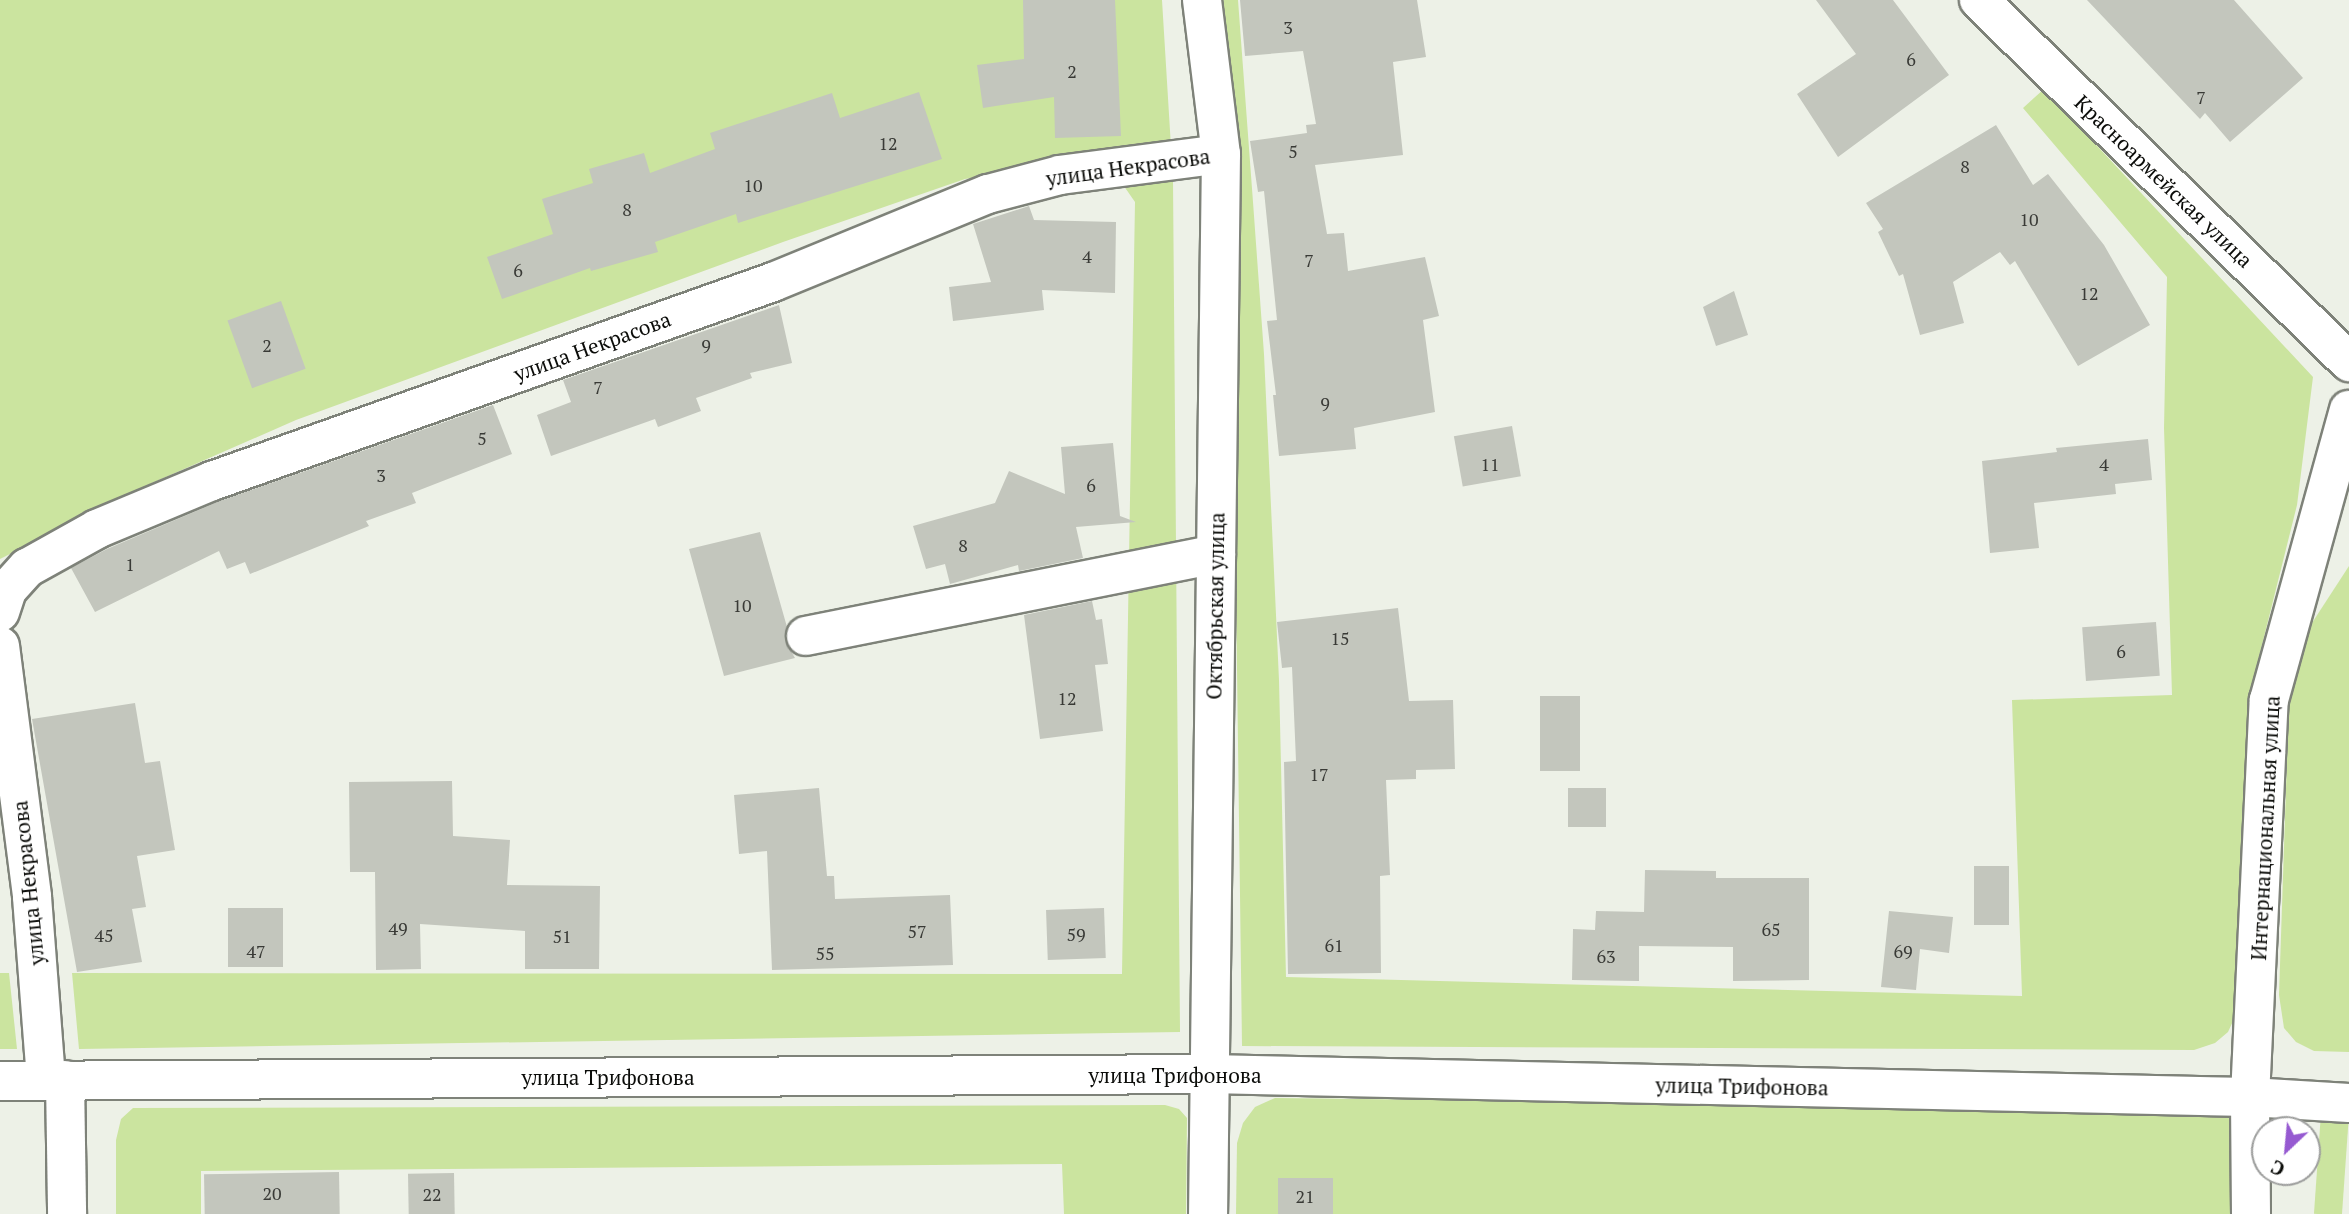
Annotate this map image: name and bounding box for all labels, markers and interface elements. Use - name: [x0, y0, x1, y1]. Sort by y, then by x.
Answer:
- house number: 3: [1283, 16, 1293, 38]
- house number: 6: [1906, 48, 1916, 70]
- house number: 2: [1067, 60, 1077, 82]
- house number: 7: [2196, 86, 2206, 108]
- street label: Красноармейская улица: [2070, 89, 2258, 273]
- house number: 12: [878, 132, 898, 154]
- house number: 5: [1288, 140, 1298, 162]
- street label: улица Некрасова: [1044, 143, 1212, 191]
- house number: 8: [1960, 155, 1970, 177]
- house number: 10: [743, 174, 763, 196]
- house number: 8: [622, 198, 632, 220]
- house number: 10: [2019, 208, 2039, 230]
- house number: 4: [1082, 245, 1092, 267]
- house number: 7: [1304, 249, 1314, 271]
- house number: 6: [513, 259, 523, 281]
- house number: 12: [2079, 282, 2099, 304]
- street label: улица Некрасова: [510, 306, 674, 386]
- house number: 2: [262, 334, 272, 356]
- house number: 9: [701, 334, 711, 356]
- house number: 7: [593, 376, 603, 398]
- house number: 9: [1320, 392, 1330, 414]
- house number: 5: [477, 427, 487, 449]
- house number: 11: [1480, 453, 1500, 475]
- house number: 4: [2099, 453, 2109, 475]
- house number: 3: [376, 464, 386, 486]
- house number: 6: [1086, 474, 1096, 496]
- street label: Октябрьская улица: [1201, 512, 1229, 700]
- house number: 8: [958, 534, 968, 556]
- house number: 1: [125, 553, 135, 575]
- house number: 10: [732, 594, 752, 616]
- house number: 15: [1330, 627, 1350, 649]
- house number: 6: [2116, 640, 2126, 662]
- house number: 12: [1057, 687, 1077, 709]
- street label: Интернациональная улица: [2245, 695, 2285, 961]
- house number: 17: [1309, 763, 1329, 785]
- street label: улица Некрасова: [7, 799, 49, 967]
- house number: 49: [388, 917, 408, 939]
- house number: 65: [1761, 918, 1781, 940]
- house number: 57: [907, 920, 927, 942]
- house number: 59: [1066, 923, 1086, 945]
- house number: 45: [94, 924, 114, 946]
- house number: 51: [552, 925, 572, 947]
- house number: 61: [1324, 934, 1344, 956]
- house number: 47: [246, 940, 266, 962]
- house number: 69: [1893, 940, 1913, 962]
- house number: 55: [815, 942, 835, 964]
- house number: 63: [1596, 945, 1616, 967]
- street label: улица Трифонова: [1088, 1062, 1262, 1088]
- street label: улица Трифонова: [521, 1064, 695, 1090]
- street label: улица Трифонова: [1655, 1072, 1829, 1100]
- north arrow: [2251, 1116, 2321, 1186]
- text: С: [2266, 1155, 2289, 1182]
- house number: 20: [262, 1182, 282, 1204]
- house number: 22: [422, 1183, 442, 1205]
- house number: 21: [1295, 1185, 1315, 1207]

